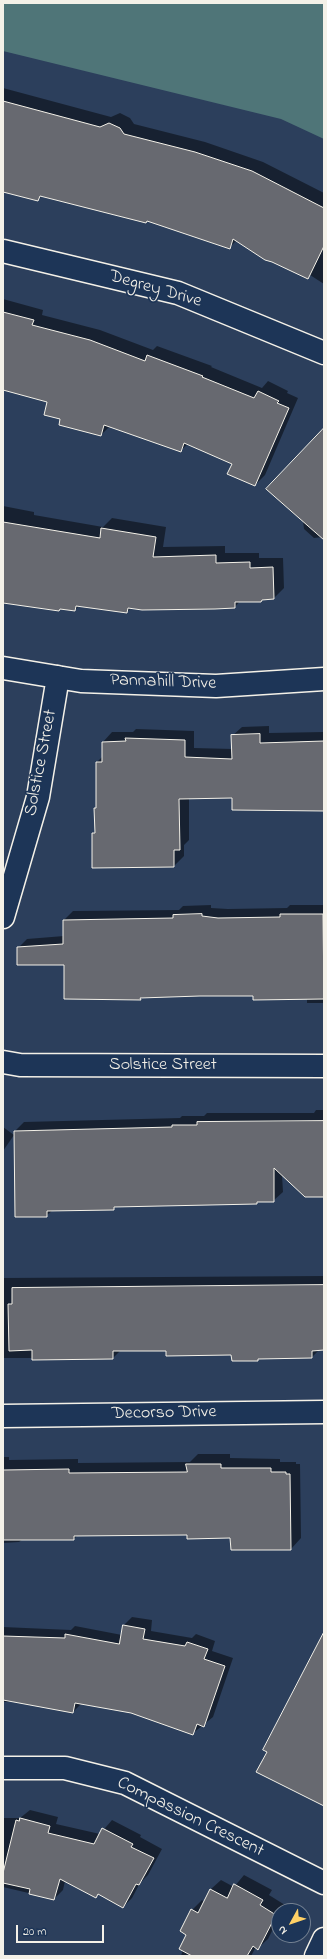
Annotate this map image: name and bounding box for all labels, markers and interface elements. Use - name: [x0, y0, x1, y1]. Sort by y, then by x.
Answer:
- street label: Degrey Drive: [106, 267, 204, 313]
- street label: Pannahill Drive: [109, 670, 217, 696]
- street label: Solstice Street: [21, 708, 63, 818]
- street label: Solstice Street: [109, 1055, 217, 1077]
- street label: Decorso Drive: [111, 1402, 217, 1426]
- street label: Compassion Crescent: [113, 1773, 267, 1863]
- north arrow: [271, 1903, 311, 1943]
- scale bar: [18, 1917, 106, 1943]
- text: N: [274, 1922, 291, 1938]
- text: 20 m: [23, 1923, 46, 1941]

